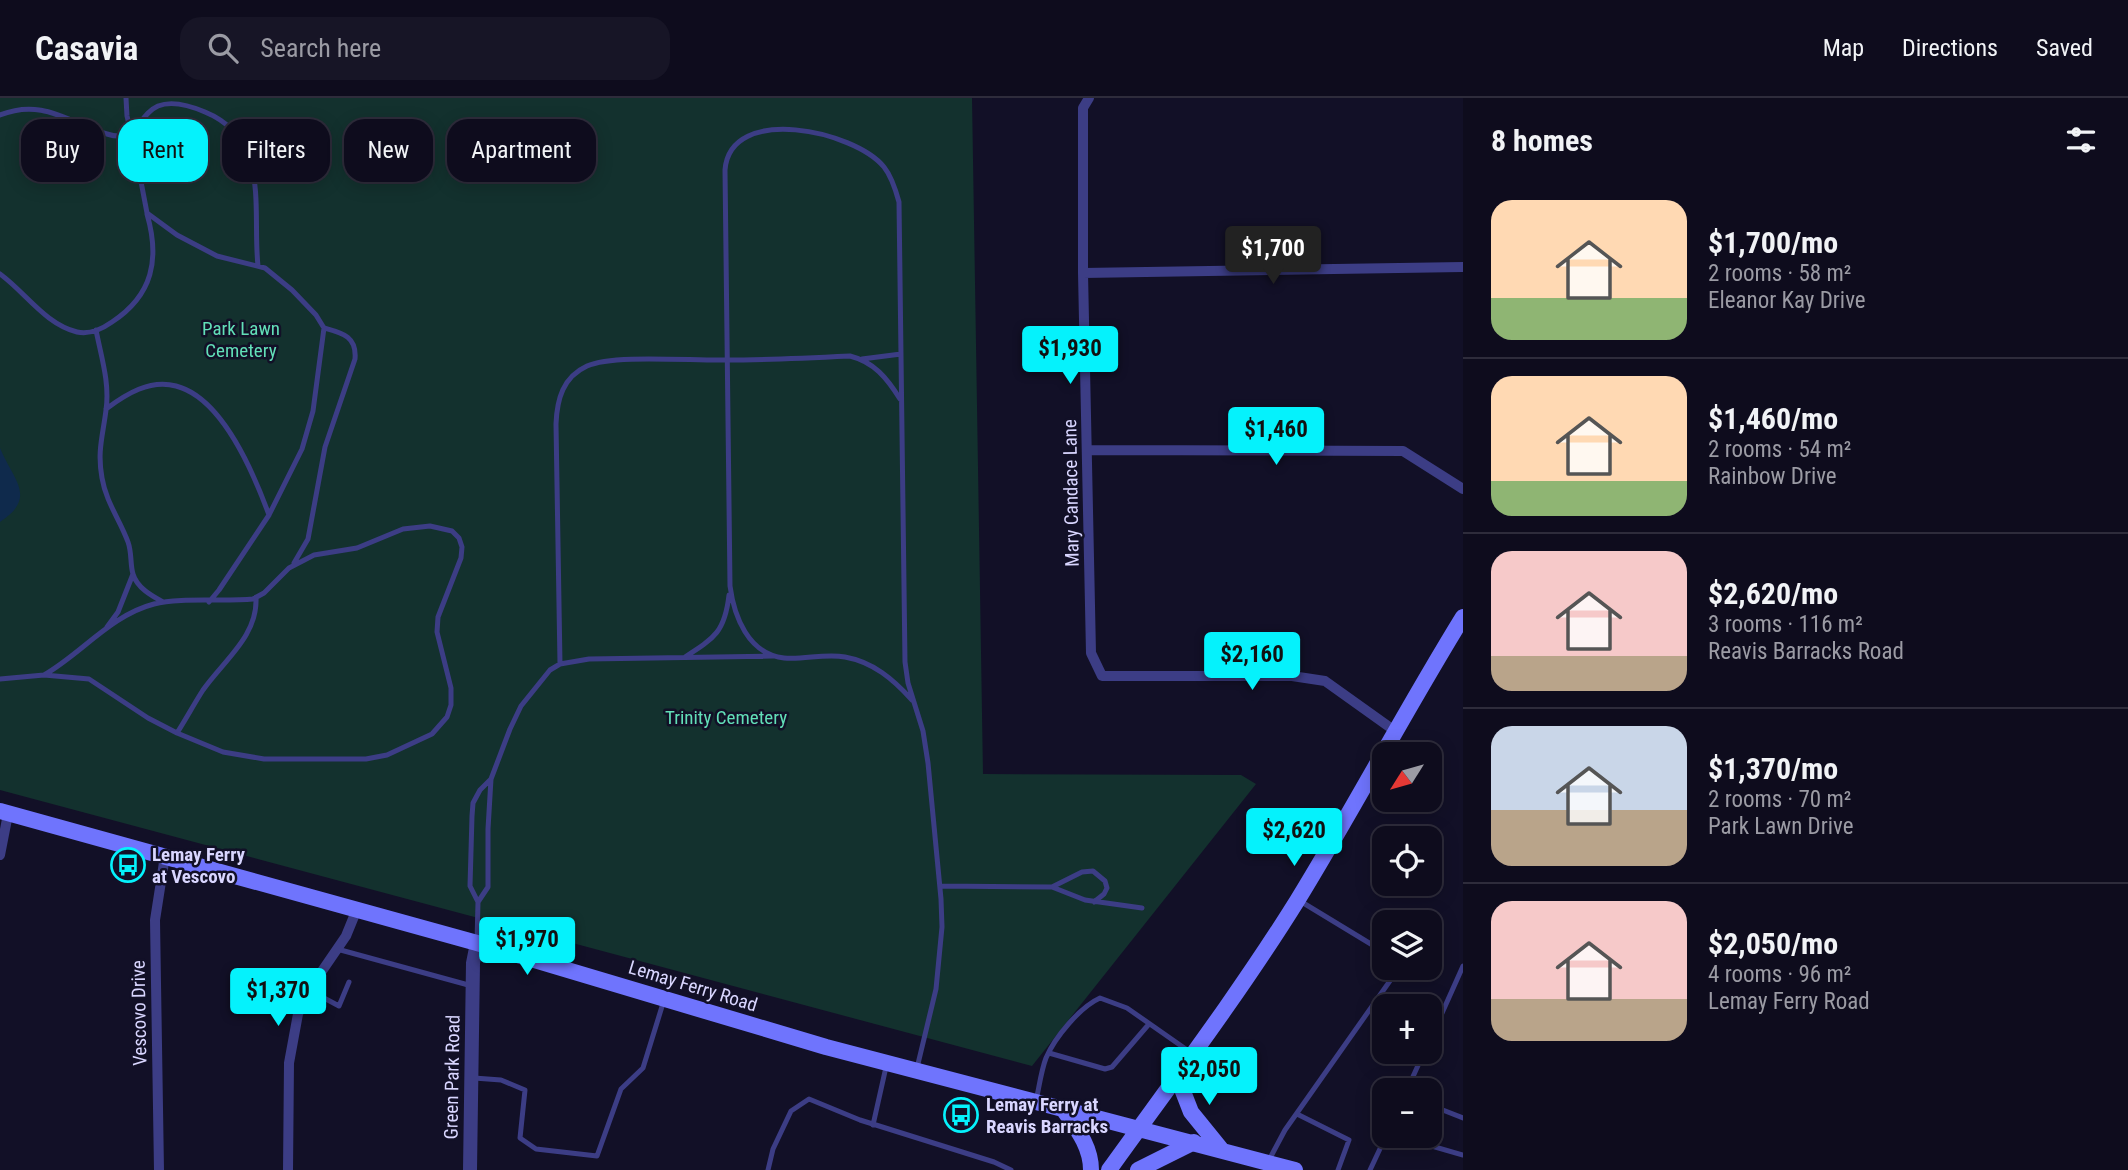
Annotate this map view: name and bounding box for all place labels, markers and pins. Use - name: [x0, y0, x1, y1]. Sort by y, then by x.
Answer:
- pin: $1,700: [1216, 226, 1330, 286]
- pin: $1,930: [1013, 327, 1127, 386]
- pin: $1,460: [1219, 408, 1333, 467]
- pin: $2,160: [1195, 632, 1309, 692]
- pin: $2,620: [1237, 808, 1351, 868]
- place label: Lemay Ferry at Vescovo: [152, 843, 246, 888]
- bus stop icon: Lemay Ferry at Vescovo: [109, 846, 147, 884]
- pin: $1,970: [470, 918, 584, 977]
- pin: $1,370: [221, 968, 335, 1028]
- pin: $2,050: [1152, 1048, 1266, 1107]
- place label: Lemay Ferry at Reavis Barracks: [986, 1093, 1108, 1138]
- bus stop icon: Lemay Ferry at Reavis Barracks: [942, 1096, 980, 1134]

